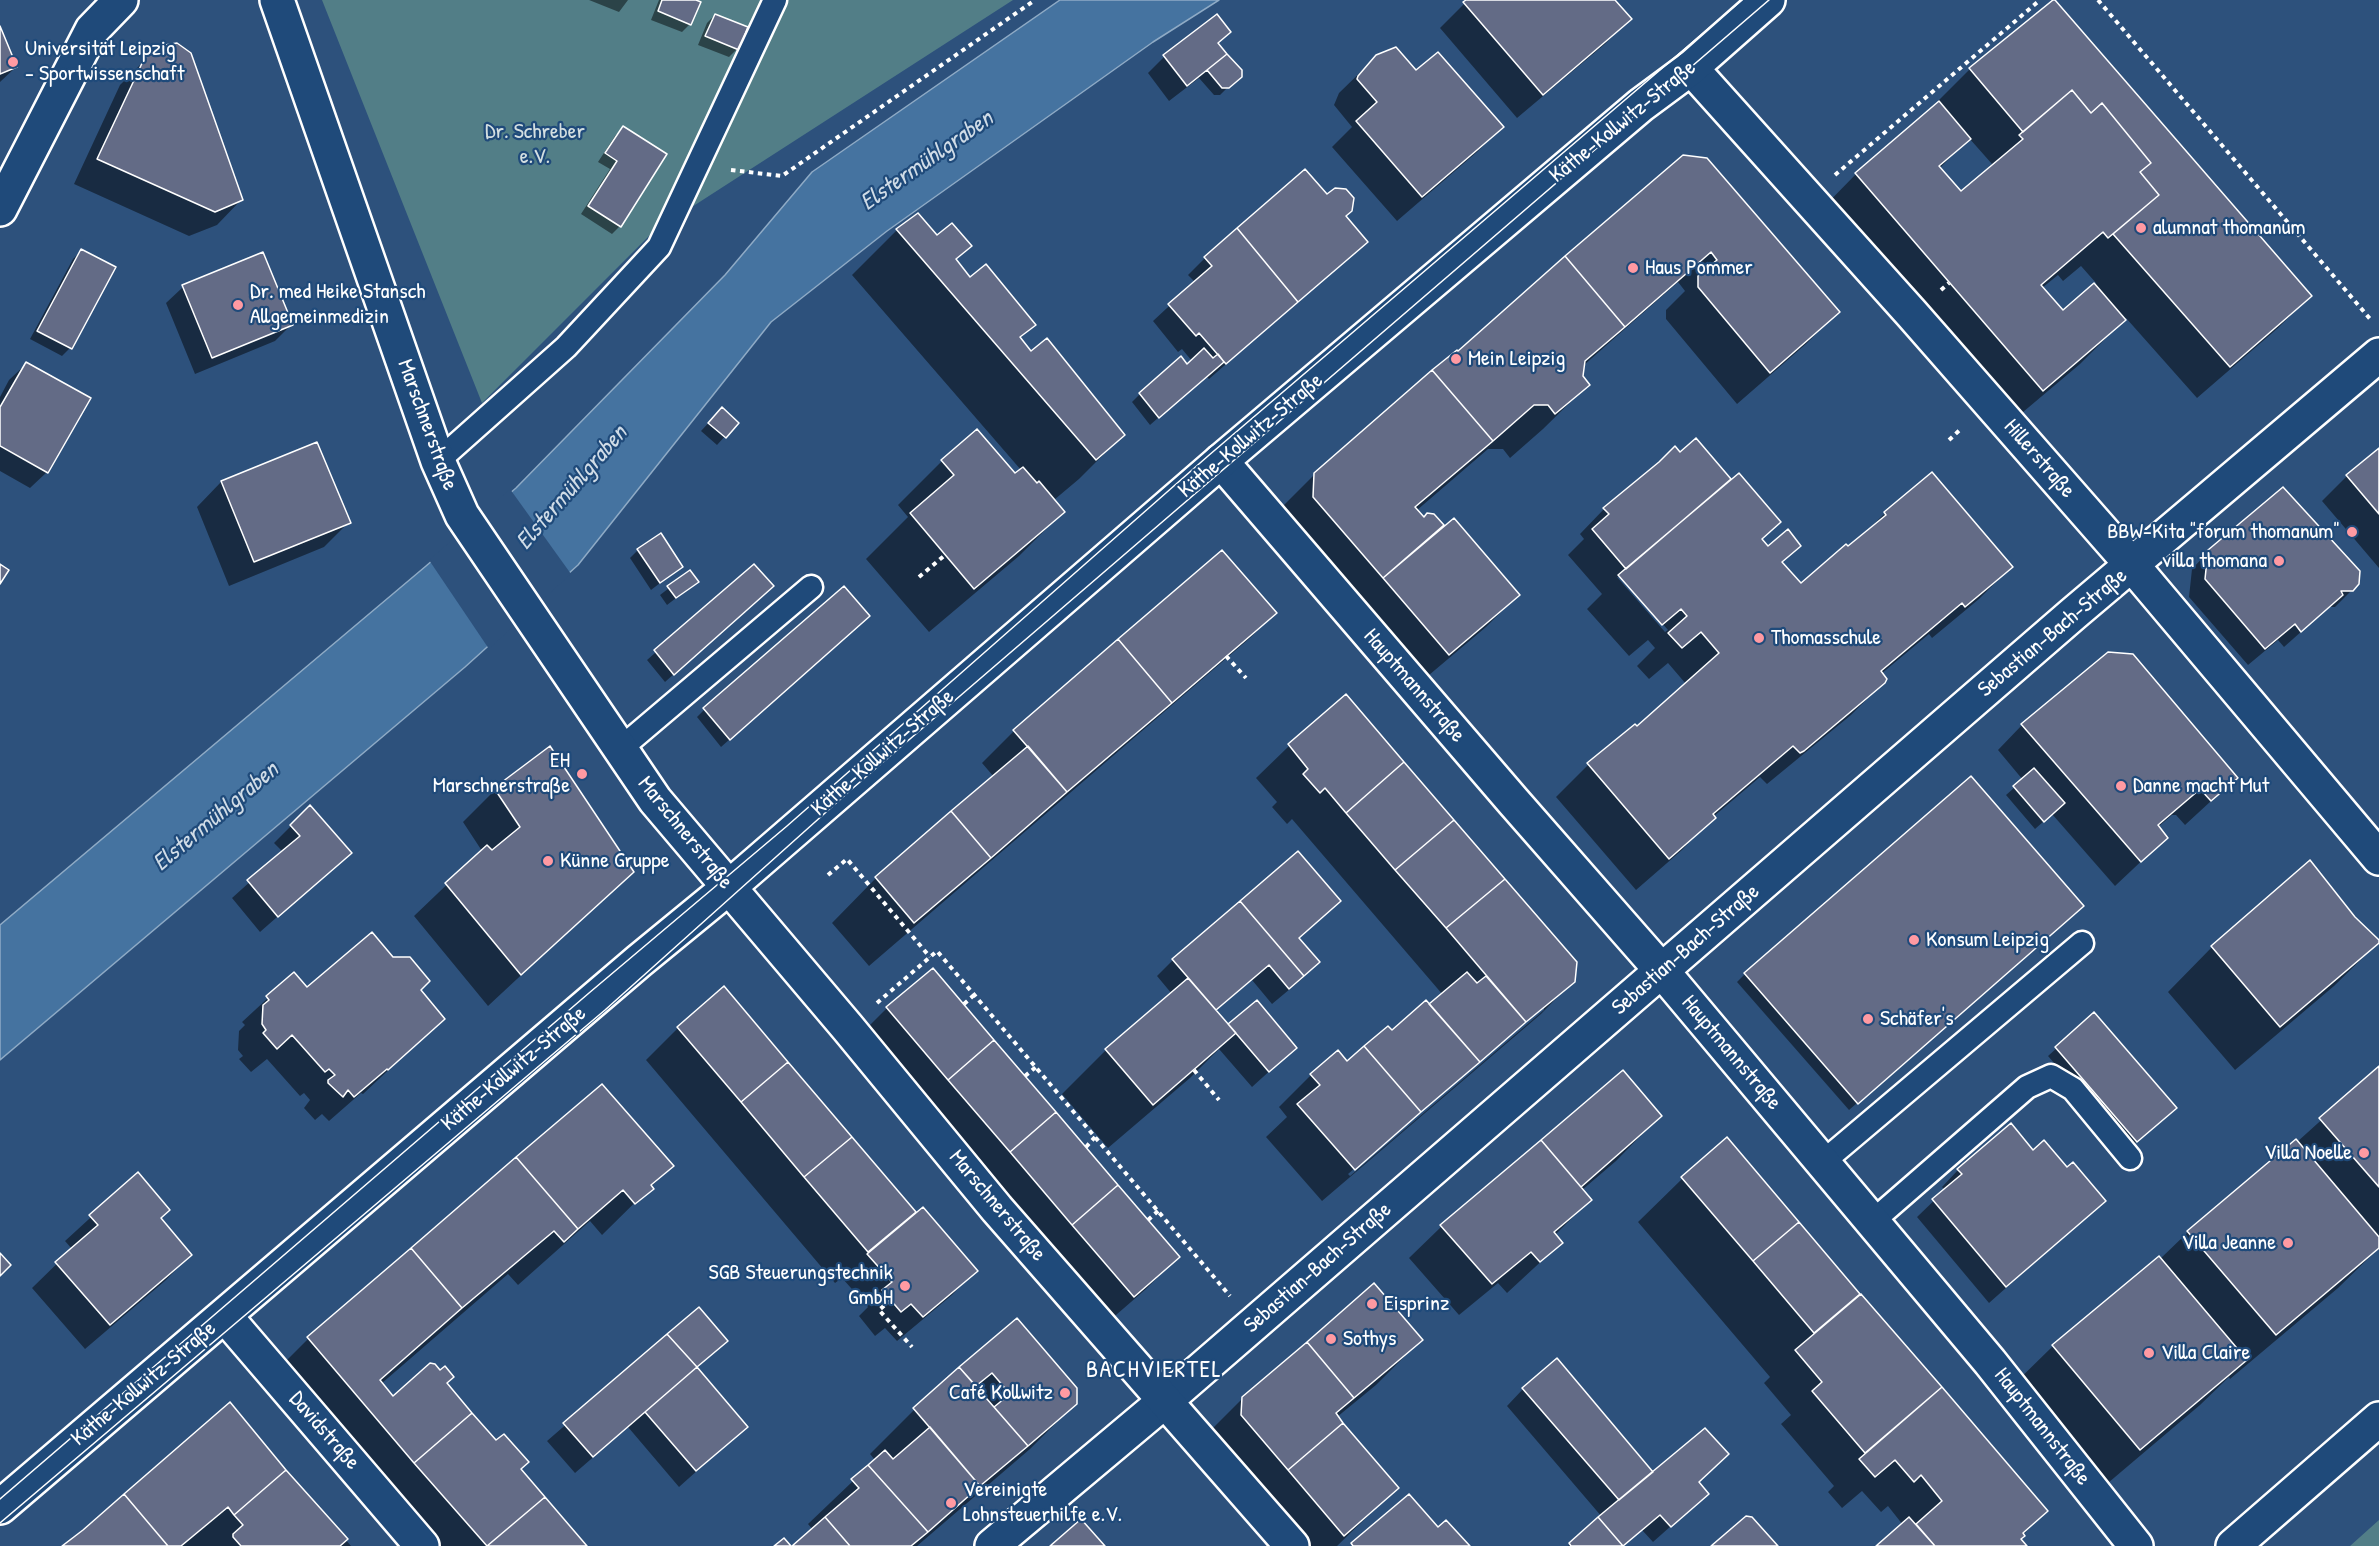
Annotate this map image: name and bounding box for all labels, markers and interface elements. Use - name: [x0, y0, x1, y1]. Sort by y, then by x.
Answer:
- place label: Universität Leipzig - Sportwissenschaft: [25, 36, 184, 88]
- marker: Universität Leipzig - Sportwissenschaft: [6, 55, 20, 69]
- street label: Käthe-Kollwitz-Straße: [1545, 55, 1701, 189]
- water label: Elstermühlgraben: [855, 105, 999, 217]
- park label: Dr. Schreber e.V.: [485, 119, 585, 170]
- place label: alumnat thomanum: [2153, 215, 2305, 241]
- marker: alumnat thomanum: [2134, 221, 2148, 235]
- place label: Haus Pommer: [1645, 255, 1753, 281]
- marker: Haus Pommer: [1626, 261, 1640, 275]
- place label: Dr. med Heike Stansch Allgemeinmedizin: [250, 279, 425, 330]
- marker: Dr. med Heike Stansch Allgemeinmedizin: [231, 298, 245, 312]
- place label: Mein Leipzig: [1468, 346, 1565, 372]
- marker: Mein Leipzig: [1449, 352, 1463, 366]
- street label: Marschnerstraße: [391, 356, 463, 494]
- street label: Käthe-Kollwitz-Straße: [1173, 368, 1329, 504]
- street label: Hillerstraße: [1998, 414, 2080, 504]
- water label: Elstermühlgraben: [510, 420, 634, 556]
- place label: BBW-Kita "forum thomanum": [2107, 519, 2340, 545]
- marker: BBW-Kita "forum thomanum": [2345, 525, 2359, 539]
- place label: villa thomana: [2162, 548, 2267, 574]
- marker: villa thomana: [2272, 554, 2286, 568]
- street label: Sebastian-Bach-Straße: [1973, 563, 2133, 703]
- street label: Hauptmannstraße: [1358, 624, 1470, 748]
- place label: Thomasschule: [1771, 625, 1881, 651]
- marker: Thomasschule: [1752, 631, 1766, 645]
- street label: Käthe-Kollwitz-Straße: [806, 684, 960, 822]
- place label: EH Marschnerstraße: [433, 748, 570, 800]
- water label: Elstermühlgraben: [147, 756, 285, 878]
- marker: EH Marschnerstraße: [575, 767, 589, 781]
- street label: Marschnerstraße: [632, 771, 738, 895]
- place label: Danne macht Mut: [2133, 773, 2269, 799]
- marker: Danne macht Mut: [2114, 779, 2128, 793]
- place label: Künne Gruppe: [560, 848, 669, 874]
- marker: Künne Gruppe: [541, 854, 555, 868]
- street label: Sebastian-Bach-Straße: [1607, 879, 1765, 1021]
- place label: Konsum Leipzig: [1926, 927, 2049, 953]
- marker: Konsum Leipzig: [1907, 933, 1921, 947]
- street label: Hauptmannstraße: [1675, 990, 1787, 1116]
- street label: Käthe-Kollwitz-Straße: [436, 1001, 592, 1137]
- place label: Schäfer's: [1880, 1006, 1954, 1032]
- marker: Schäfer's: [1861, 1012, 1875, 1026]
- place label: Villa Noelle: [2264, 1140, 2352, 1166]
- street label: Marschnerstraße: [943, 1145, 1051, 1267]
- marker: Villa Noelle: [2357, 1146, 2371, 1160]
- street label: Sebastian-Bach-Straße: [1239, 1197, 1397, 1339]
- place label: Villa Jeanne: [2181, 1230, 2276, 1256]
- marker: Villa Jeanne: [2281, 1236, 2295, 1250]
- place label: SGB Steuerungstechnik GmbH: [709, 1260, 893, 1312]
- marker: SGB Steuerungstechnik GmbH: [898, 1279, 912, 1293]
- place label: Eisprinz: [1384, 1291, 1449, 1317]
- marker: Eisprinz: [1365, 1297, 1379, 1311]
- street label: Käthe-Kollwitz-Straße: [66, 1316, 222, 1452]
- place label: Sothys: [1343, 1326, 1397, 1352]
- marker: Sothys: [1324, 1332, 1338, 1346]
- place label: Villa Claire: [2161, 1340, 2250, 1366]
- marker: Villa Claire: [2142, 1346, 2156, 1360]
- district label: BACHVIERTEL: [1086, 1357, 1222, 1385]
- street label: Hauptmannstraße: [1988, 1363, 2096, 1491]
- place label: Café Kollwitz: [949, 1380, 1053, 1406]
- marker: Café Kollwitz: [1058, 1386, 1072, 1400]
- street label: Davidstraße: [283, 1387, 365, 1475]
- place label: Vereinigte Lohnsteuerhilfe e.V.: [963, 1477, 1122, 1528]
- marker: Vereinigte Lohnsteuerhilfe e.V.: [944, 1496, 958, 1510]

